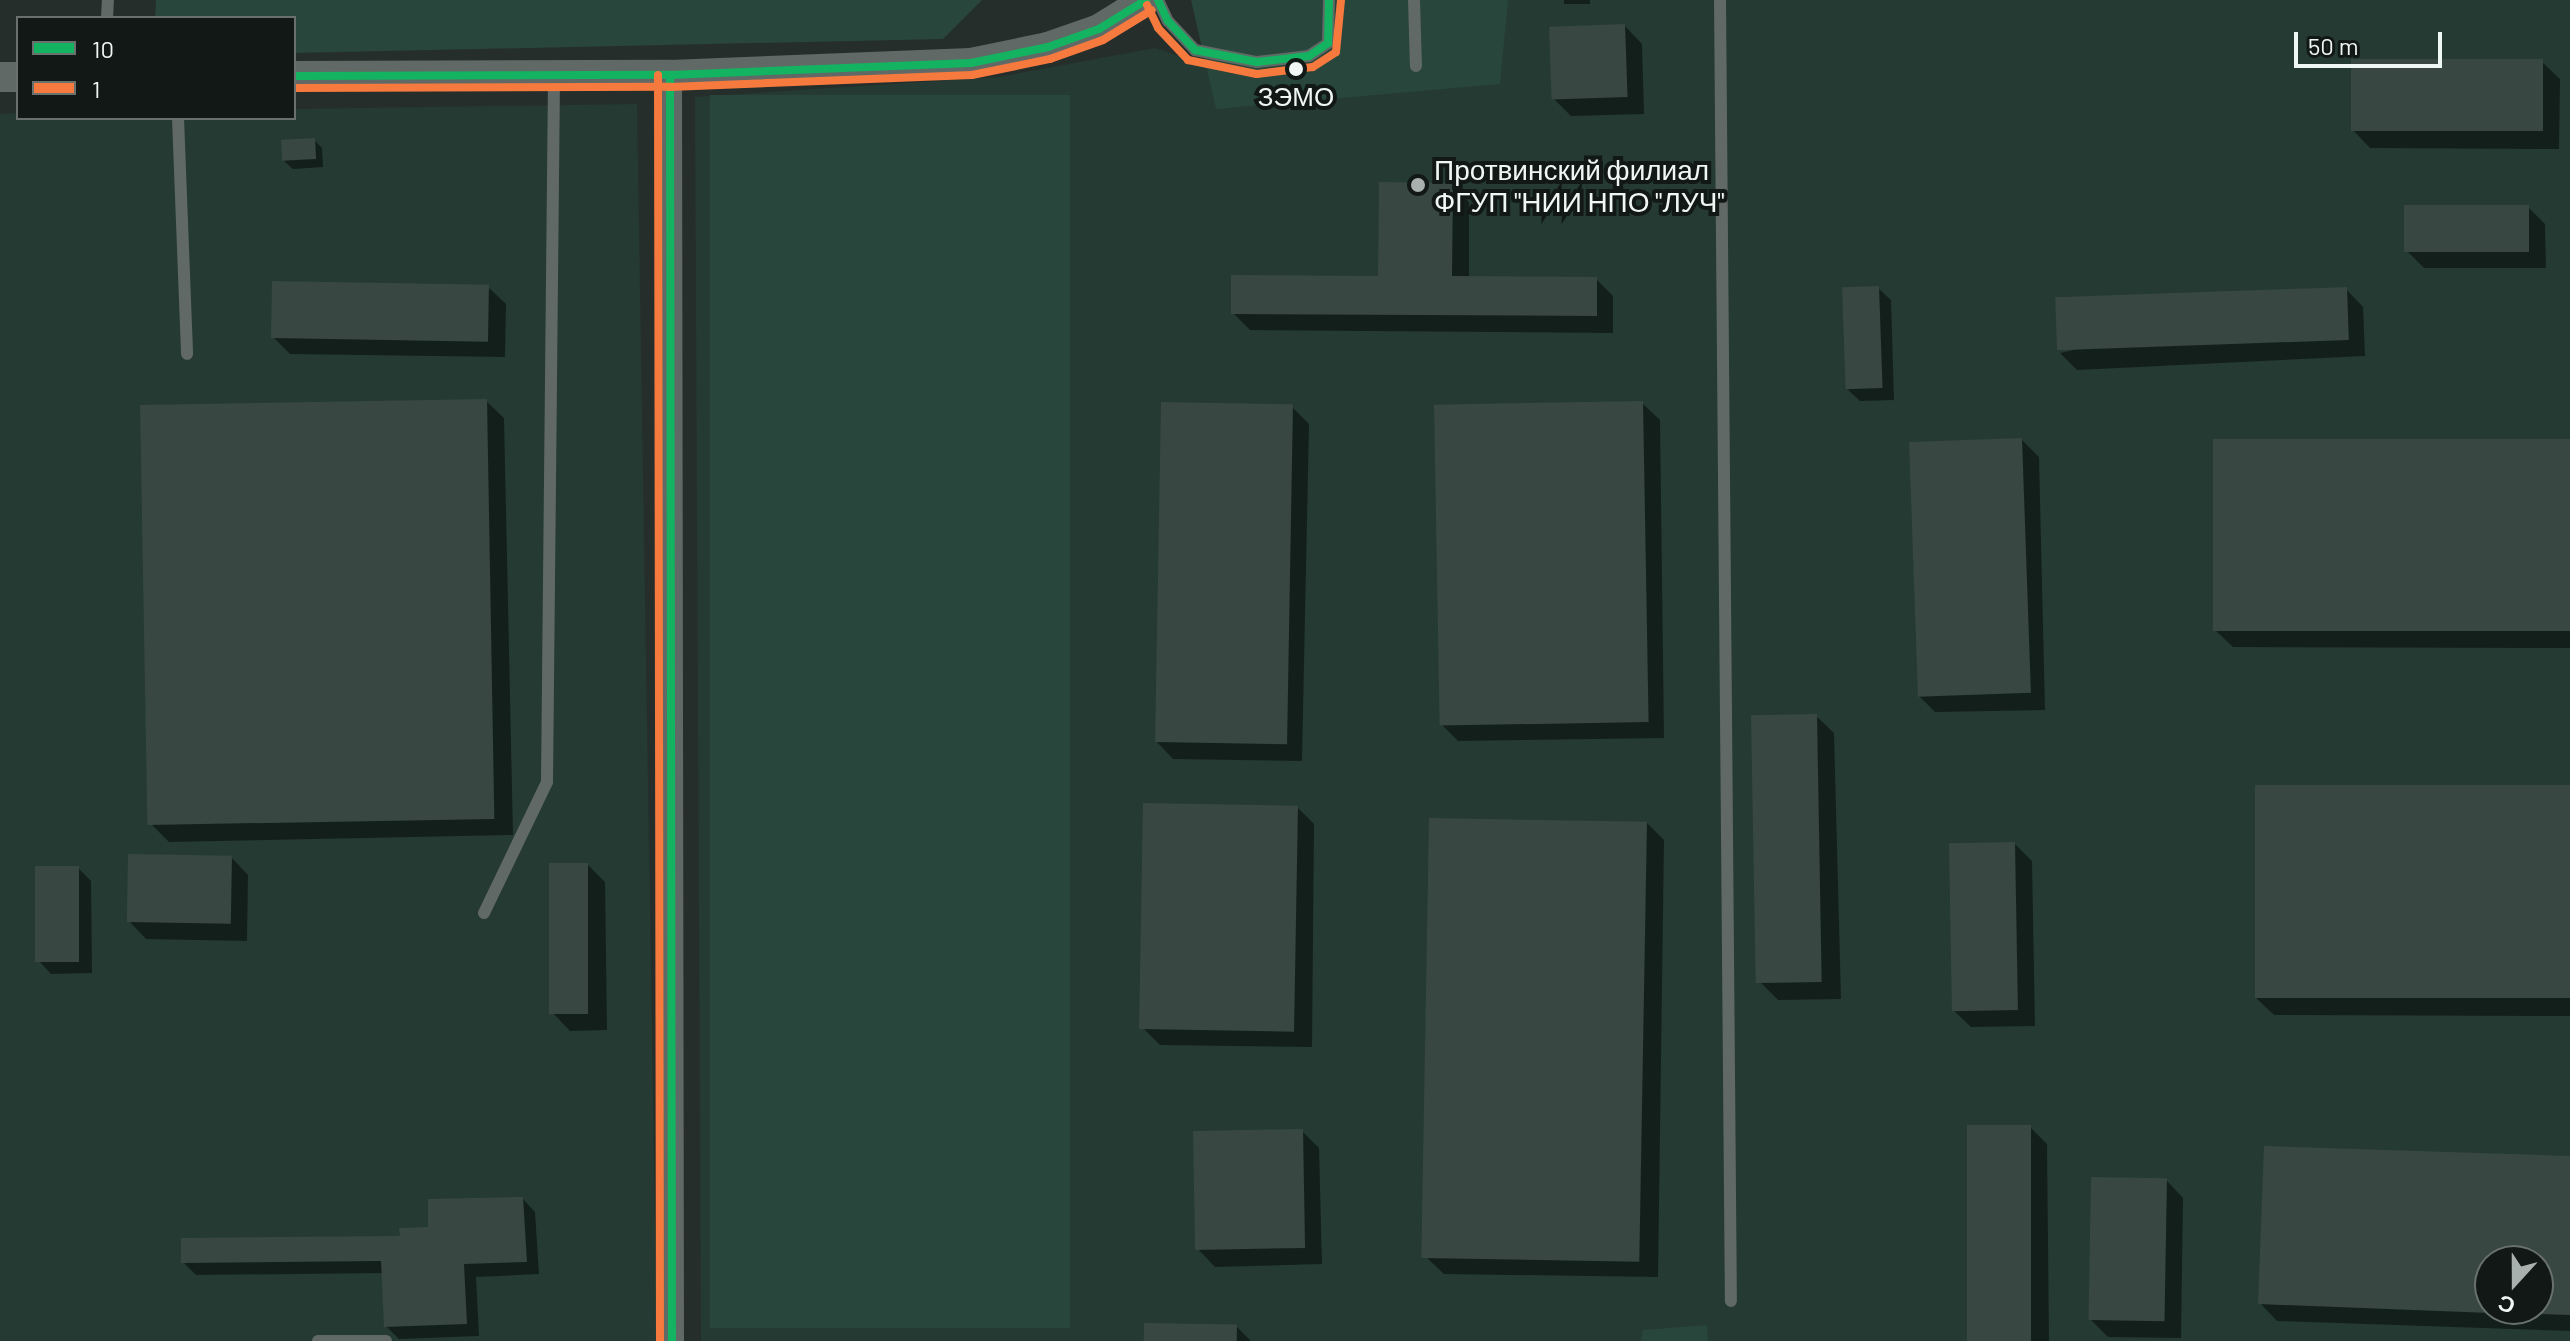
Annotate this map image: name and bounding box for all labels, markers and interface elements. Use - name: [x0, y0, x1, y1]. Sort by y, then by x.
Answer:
- legend: [16, 16, 296, 120]
- scale bar: [2298, 16, 2446, 66]
- text: 50 m: [2308, 31, 2359, 60]
- text: 10: [92, 34, 114, 63]
- marker: ЗЭМО: [1288, 61, 1304, 77]
- text: 1: [92, 74, 100, 103]
- place label: ЗЭМО: [1258, 80, 1334, 112]
- place label: Протвинский филиал ФГУП "НИИ НПО "ЛУЧ": [1434, 152, 1725, 218]
- marker: Протвинский филиал ФГУП "НИИ НПО "ЛУЧ": [1409, 176, 1427, 194]
- north arrow: [2474, 1245, 2554, 1325]
- text: С: [2494, 1291, 2518, 1321]

